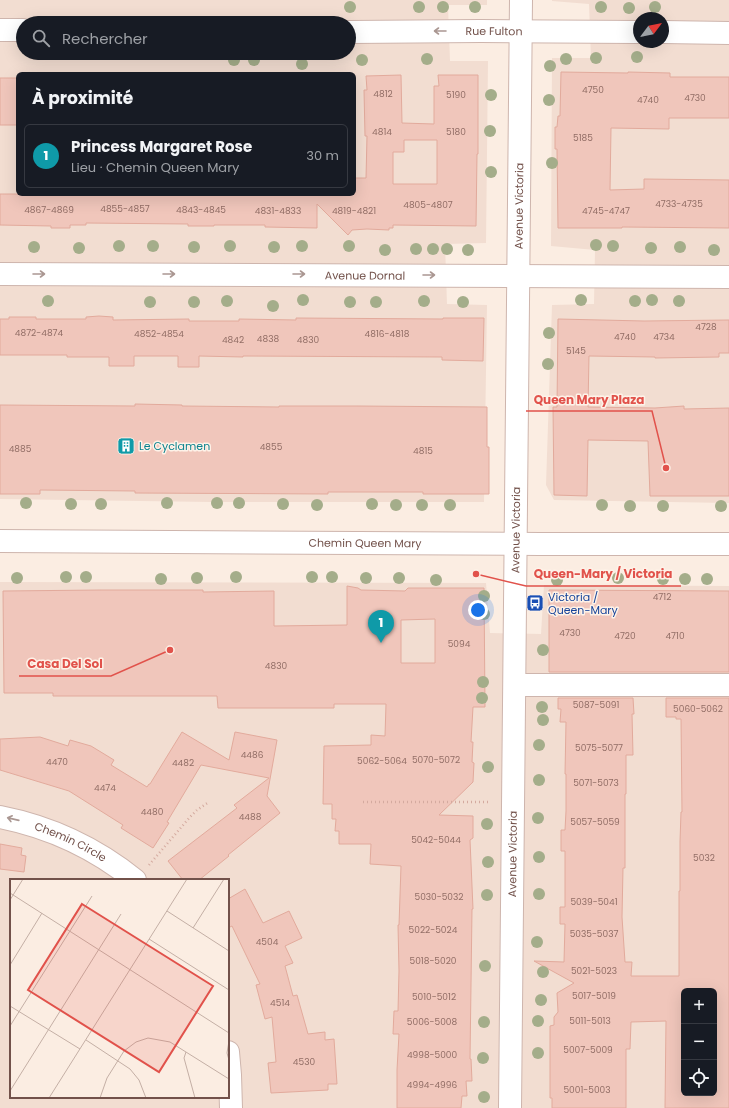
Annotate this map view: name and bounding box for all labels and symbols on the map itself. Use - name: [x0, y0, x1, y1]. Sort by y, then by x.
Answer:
- north arrow: [633, 12, 669, 48]
- street label: Rue Fulton: [465, 23, 523, 39]
- one-way arrow: [434, 27, 447, 35]
- house number: 4750: [582, 84, 604, 96]
- house number: 4812: [373, 88, 393, 100]
- house number: 5190: [446, 89, 466, 101]
- house number: 4730: [684, 92, 706, 104]
- house number: 4740: [637, 94, 659, 106]
- house number: 4814: [372, 126, 392, 138]
- house number: 5180: [446, 126, 466, 138]
- house number: 5185: [573, 132, 593, 144]
- street label: Avenue Victoria: [511, 163, 527, 249]
- house number: 4733-4735: [655, 198, 703, 210]
- house number: 4805-4807: [403, 199, 453, 211]
- house number: 4855-4857: [100, 203, 150, 215]
- house number: 4867-4869: [24, 204, 74, 216]
- house number: 4843-4845: [176, 204, 226, 216]
- house number: 4831-4833: [255, 205, 301, 217]
- house number: 4819-4821: [332, 205, 376, 217]
- house number: 4745-4747: [582, 205, 630, 217]
- street label: Avenue Dornal: [325, 267, 405, 284]
- one-way arrow: [32, 270, 45, 278]
- one-way arrow: [162, 270, 175, 278]
- one-way arrow: [292, 270, 305, 278]
- one-way arrow: [422, 271, 435, 279]
- house number: 4728: [695, 321, 717, 333]
- house number: 4872-4874: [15, 327, 63, 339]
- house number: 4852-4854: [134, 328, 184, 340]
- house number: 4816-4818: [365, 328, 410, 340]
- house number: 4740: [614, 331, 636, 343]
- house number: 4734: [653, 331, 675, 343]
- house number: 4838: [257, 333, 279, 345]
- house number: 4842: [222, 334, 244, 346]
- house number: 4830: [297, 334, 319, 346]
- house number: 5145: [566, 345, 586, 357]
- callout: Queen Mary Plaza: [526, 387, 652, 411]
- text: Queen Mary Plaza: [534, 391, 644, 408]
- building icon: Le Cyclamen: [116, 436, 136, 456]
- place label: Le Cyclamen: [139, 438, 210, 454]
- house number: 4855: [260, 441, 283, 453]
- house number: 4885: [9, 443, 32, 455]
- house number: 4815: [413, 445, 433, 457]
- street label: Avenue Victoria: [507, 487, 524, 573]
- street label: Chemin Queen Mary: [308, 535, 422, 551]
- callout: Queen-Mary / Victoria: [526, 562, 681, 586]
- text: Queen-Mary / Victoria: [534, 565, 672, 582]
- place label: Victoria / Queen-Mary: [548, 589, 618, 618]
- house number: 4712: [653, 591, 671, 603]
- bus stop icon: Victoria / Queen-Mary: [525, 593, 545, 613]
- your location: [468, 600, 488, 620]
- pin: 1: [368, 610, 394, 643]
- house number: 4730: [559, 627, 581, 639]
- house number: 4720: [614, 630, 636, 642]
- house number: 4710: [665, 630, 685, 642]
- house number: 5094: [448, 638, 471, 650]
- callout: Casa Del Sol: [19, 652, 111, 676]
- text: Casa Del Sol: [27, 655, 103, 672]
- house number: 4830: [265, 660, 287, 672]
- house number: 5087-5091: [573, 699, 619, 711]
- house number: 5060-5062: [673, 703, 723, 715]
- house number: 5075-5077: [575, 742, 623, 754]
- house number: 4486: [241, 749, 264, 761]
- house number: 5070-5072: [412, 754, 460, 766]
- house number: 5062-5064: [357, 755, 407, 767]
- house number: 4470: [46, 756, 68, 768]
- house number: 4482: [172, 757, 194, 769]
- house number: 5071-5073: [573, 777, 619, 789]
- house number: 4474: [94, 782, 116, 794]
- house number: 4480: [141, 806, 164, 818]
- house number: 4488: [239, 811, 262, 823]
- street label: Avenue Victoria: [504, 811, 521, 897]
- one-way arrow: [7, 815, 20, 823]
- house number: 5057-5059: [570, 816, 620, 828]
- street label: Chemin Circle: [32, 818, 110, 866]
- house number: 5042-5044: [411, 834, 461, 846]
- house number: 5032: [693, 852, 715, 864]
- inset map: [10, 879, 229, 1098]
- house number: 5030-5032: [415, 891, 464, 903]
- house number: 5039-5041: [570, 896, 618, 908]
- house number: 5022-5024: [409, 924, 458, 936]
- house number: 5035-5037: [570, 928, 618, 940]
- house number: 4504: [256, 936, 279, 948]
- house number: 5018-5020: [410, 955, 457, 967]
- house number: 5021-5023: [571, 965, 617, 977]
- house number: 5017-5019: [572, 990, 616, 1002]
- house number: 5010-5012: [412, 991, 456, 1003]
- house number: 4514: [270, 997, 290, 1009]
- house number: 5011-5013: [569, 1015, 611, 1027]
- house number: 5006-5008: [407, 1016, 457, 1028]
- house number: 5007-5009: [563, 1044, 613, 1056]
- house number: 4998-5000: [407, 1049, 457, 1061]
- house number: 4530: [293, 1056, 315, 1068]
- house number: 4994-4996: [407, 1079, 457, 1091]
- house number: 5001-5003: [563, 1084, 611, 1096]

